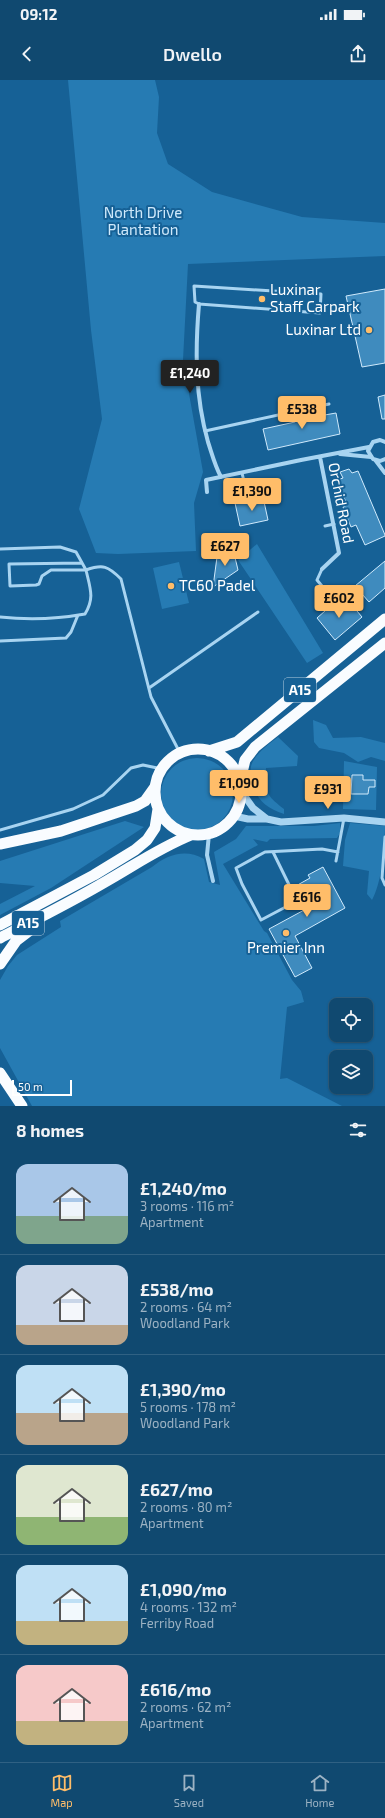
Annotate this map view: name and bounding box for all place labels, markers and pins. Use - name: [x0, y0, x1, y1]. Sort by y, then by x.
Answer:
- place label: Luxinar Staff Carpark: [270, 280, 360, 315]
- marker: Luxinar Staff Carpark: [257, 294, 267, 304]
- place label: Luxinar Ltd: [285, 320, 361, 338]
- marker: Luxinar Ltd: [364, 325, 374, 335]
- pin: £1,240: [157, 360, 223, 394]
- pin: £538: [278, 396, 326, 430]
- pin: £1,390: [219, 478, 285, 512]
- pin: £627: [201, 533, 249, 567]
- place label: TC60 Padel: [179, 576, 256, 594]
- marker: TC60 Padel: [166, 581, 176, 591]
- pin: £602: [315, 585, 363, 619]
- pin: £1,090: [206, 770, 272, 804]
- pin: £931: [304, 776, 352, 810]
- pin: £616: [283, 884, 331, 918]
- marker: Premier Inn: [281, 928, 291, 938]
- place label: Premier Inn: [247, 938, 325, 956]

